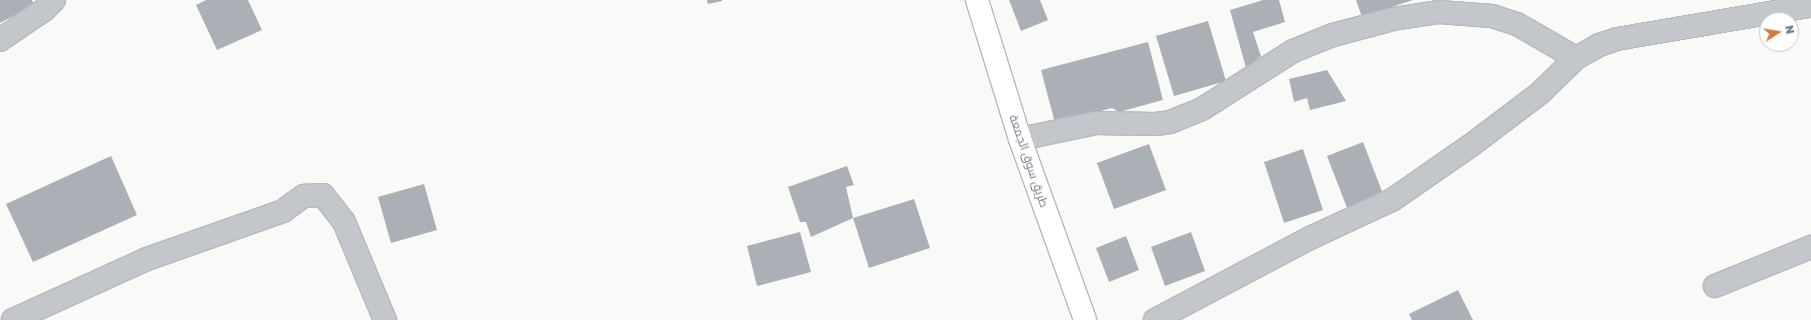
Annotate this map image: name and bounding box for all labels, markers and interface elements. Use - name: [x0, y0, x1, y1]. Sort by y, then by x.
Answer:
- north arrow: [1759, 12, 1799, 52]
- text: N: [1783, 24, 1797, 35]
- street label: طريق سوق الجمعة: [1006, 113, 1052, 209]

